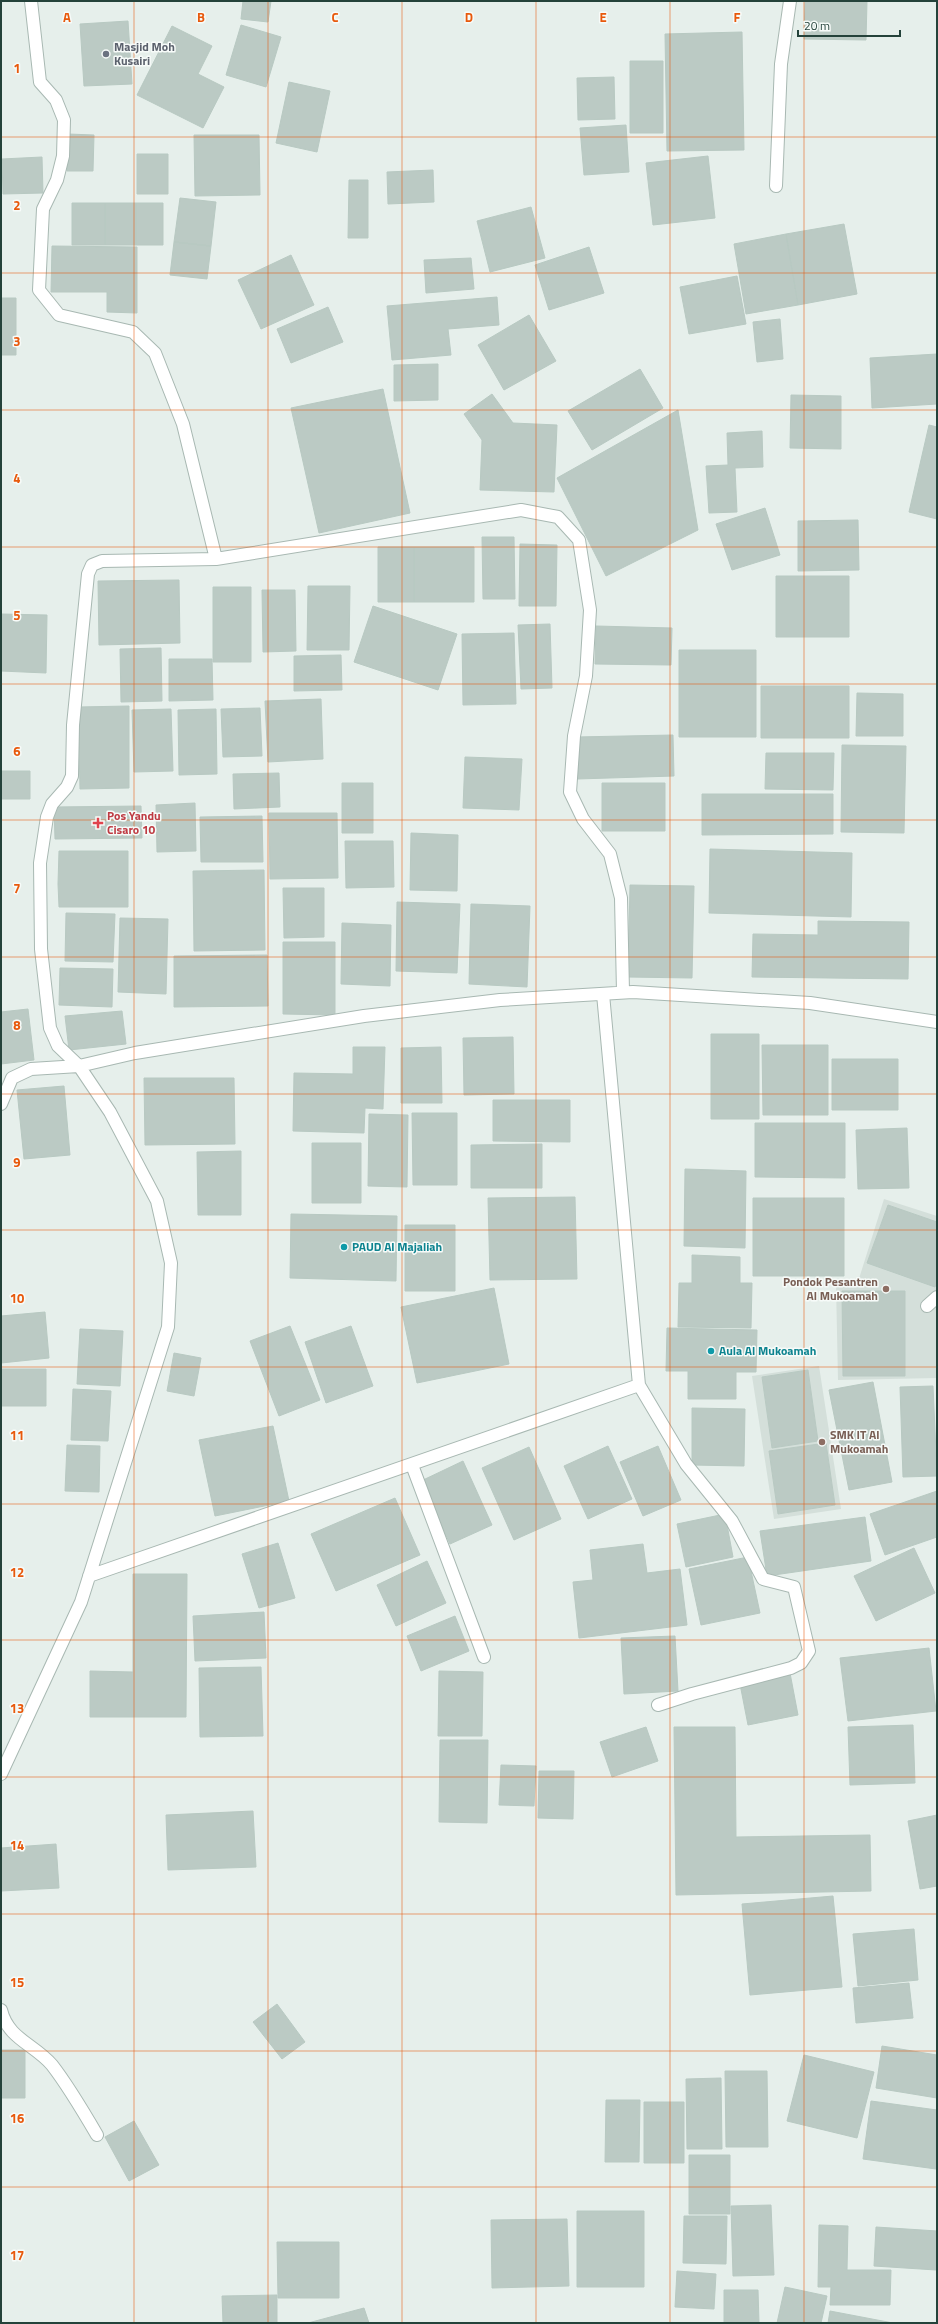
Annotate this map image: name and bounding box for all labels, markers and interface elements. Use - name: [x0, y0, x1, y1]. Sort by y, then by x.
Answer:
- text: A: [63, 7, 71, 27]
- text: B: [197, 7, 205, 27]
- text: C: [331, 7, 339, 27]
- text: D: [465, 7, 473, 27]
- text: E: [599, 7, 607, 27]
- text: F: [734, 7, 741, 27]
- scale bar: [798, 12, 900, 38]
- text: 20 m: [804, 16, 830, 35]
- place label: Masjid Moh Kusairi: [114, 37, 175, 70]
- marker: Masjid Moh Kusairi: [101, 49, 111, 59]
- text: 1: [13, 58, 21, 78]
- text: 2: [13, 195, 21, 215]
- text: 3: [13, 331, 21, 351]
- text: 4: [13, 468, 21, 488]
- text: 5: [13, 605, 21, 625]
- text: 6: [13, 741, 21, 761]
- place label: Pos Yandu Cisaro 10: [107, 806, 161, 839]
- marker: Pos Yandu Cisaro 10: [92, 817, 104, 829]
- text: 7: [13, 878, 21, 898]
- text: 8: [13, 1015, 21, 1035]
- text: 9: [13, 1152, 21, 1172]
- place label: PAUD Al Majaliah: [352, 1237, 442, 1256]
- marker: PAUD Al Majaliah: [339, 1242, 349, 1252]
- place label: Pondok Pesantren Al Mukoamah: [783, 1272, 878, 1305]
- marker: Pondok Pesantren Al Mukoamah: [881, 1284, 891, 1294]
- text: 10: [10, 1288, 24, 1308]
- place label: Aula Al Mukoamah: [719, 1341, 816, 1360]
- marker: Aula Al Mukoamah: [706, 1346, 716, 1356]
- text: 11: [10, 1425, 24, 1445]
- place label: SMK IT Al Mukoamah: [830, 1425, 888, 1458]
- marker: SMK IT Al Mukoamah: [817, 1437, 827, 1447]
- text: 12: [10, 1562, 24, 1582]
- text: 13: [10, 1698, 24, 1718]
- text: 14: [10, 1835, 24, 1855]
- text: 15: [10, 1972, 24, 1992]
- text: 16: [10, 2108, 24, 2128]
- text: 17: [10, 2245, 24, 2265]

